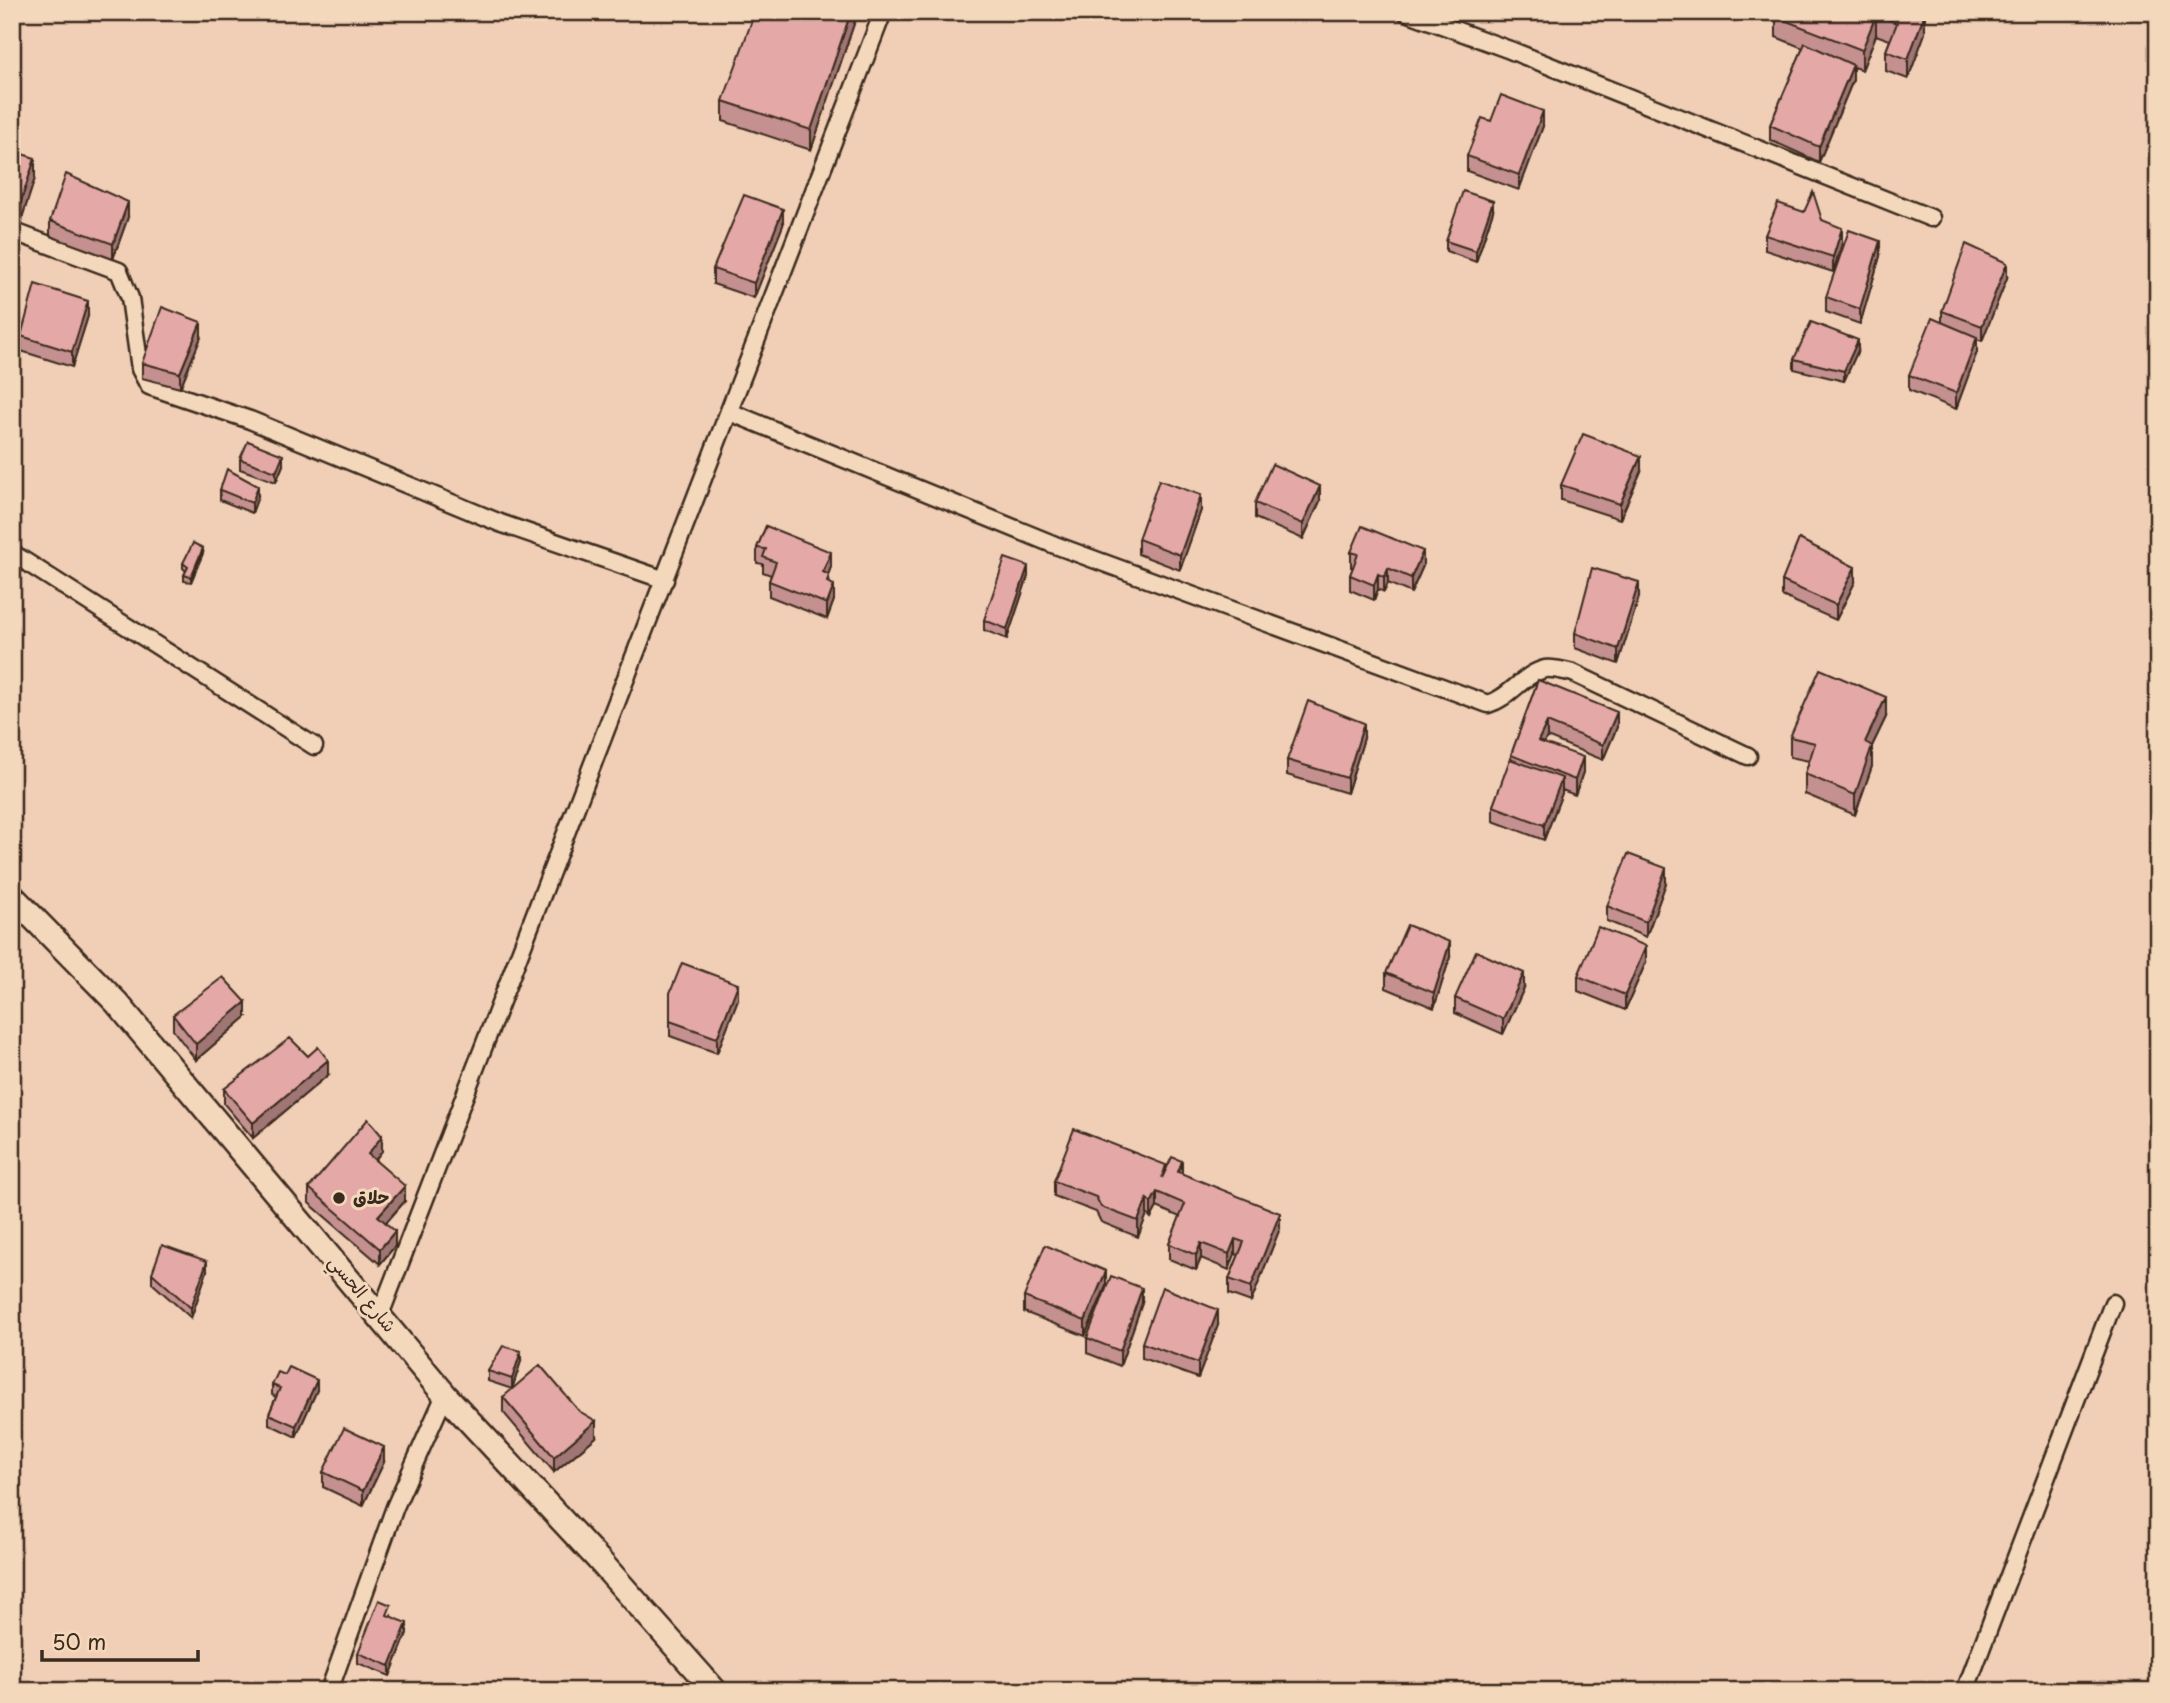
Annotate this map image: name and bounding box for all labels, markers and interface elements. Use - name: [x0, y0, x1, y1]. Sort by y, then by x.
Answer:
- place label: حلاق: [353, 1183, 390, 1210]
- marker: حلاق: [331, 1190, 347, 1206]
- street label: شارع الحسي: [320, 1249, 404, 1340]
- scale bar: [42, 1619, 198, 1663]
- text: 50 m: [52, 1625, 106, 1657]

